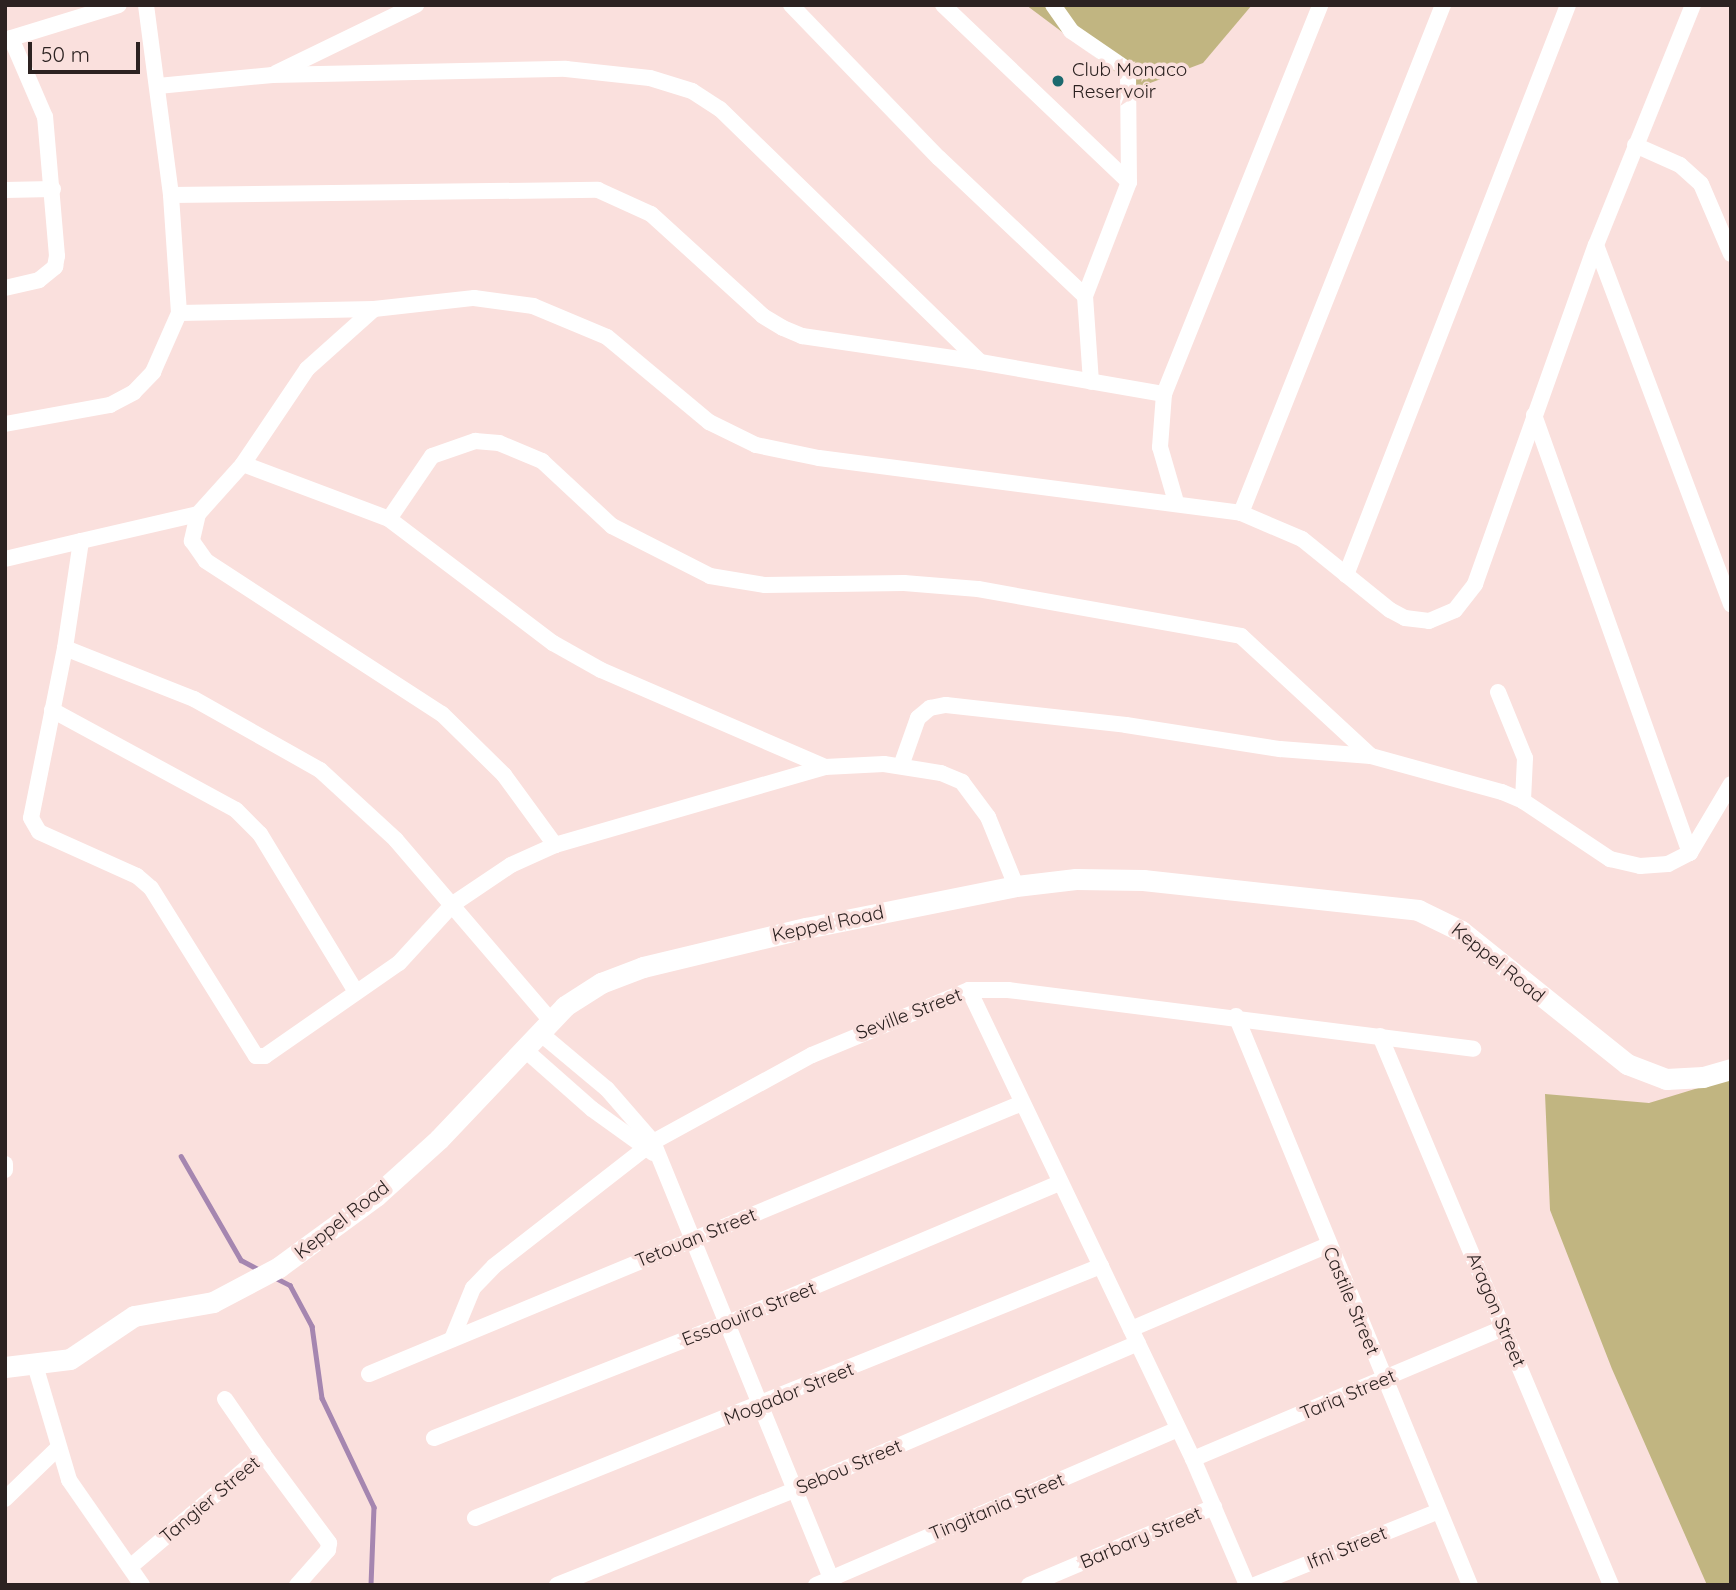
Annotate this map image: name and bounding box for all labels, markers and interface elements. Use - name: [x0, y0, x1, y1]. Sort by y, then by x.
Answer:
- scale bar: [32, 28, 144, 72]
- text: 50 m: [41, 41, 90, 67]
- place label: Club Monaco Reservoir: [1072, 59, 1187, 103]
- marker: Club Monaco Reservoir: [1050, 73, 1066, 89]
- street label: Keppel Road: [770, 901, 886, 947]
- street label: Keppel Road: [1447, 918, 1549, 1008]
- street label: Seville Street: [853, 983, 965, 1045]
- street label: Keppel Road: [290, 1176, 394, 1264]
- street label: Tetouan Street: [632, 1203, 760, 1273]
- street label: Castile Street: [1318, 1243, 1384, 1359]
- street label: Aragon Street: [1462, 1249, 1530, 1371]
- street label: Essaouira Street: [679, 1277, 819, 1351]
- street label: Mogador Street: [721, 1358, 857, 1430]
- street label: Tariq Street: [1297, 1365, 1399, 1425]
- street label: Sebou Street: [793, 1435, 905, 1499]
- street label: Tangier Street: [156, 1452, 264, 1548]
- street label: Tingitania Street: [926, 1468, 1068, 1546]
- street label: Barbary Street: [1077, 1502, 1205, 1574]
- street label: Ifni Street: [1304, 1522, 1390, 1574]

